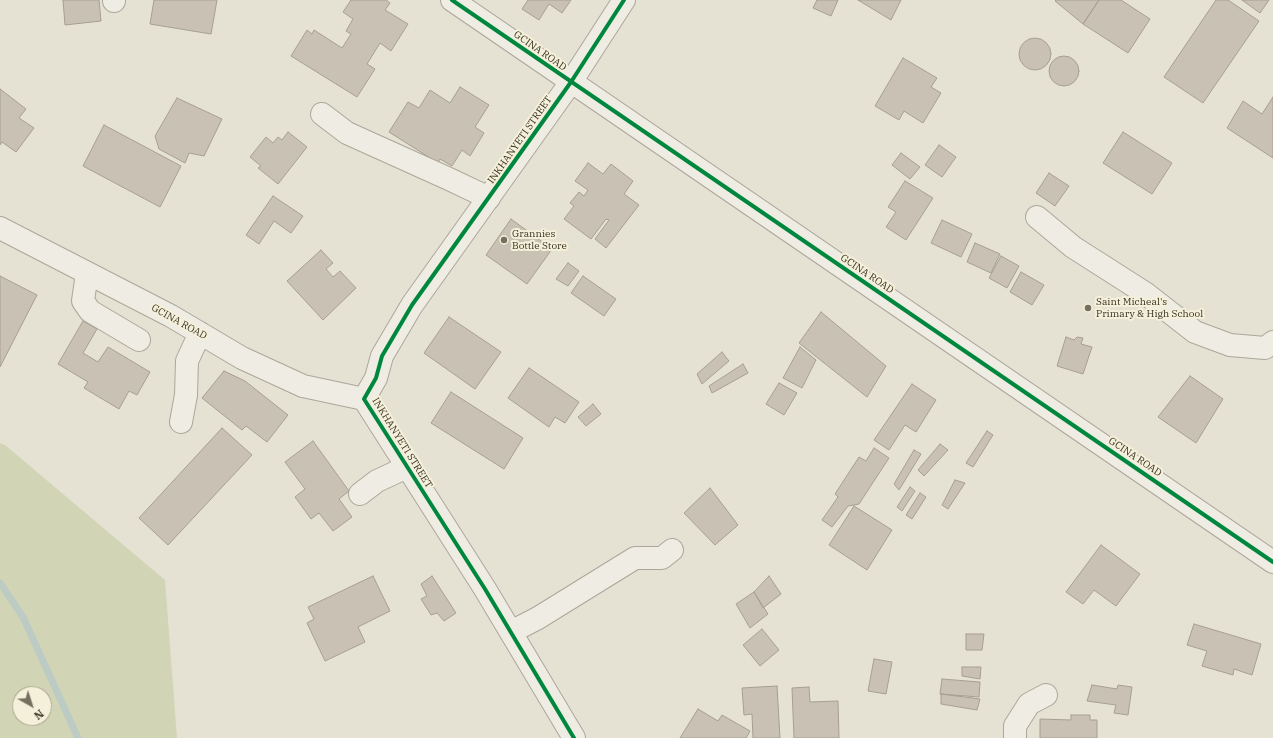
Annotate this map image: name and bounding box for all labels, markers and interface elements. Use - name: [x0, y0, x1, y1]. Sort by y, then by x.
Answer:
- street label: GCINA ROAD: [511, 28, 569, 74]
- street label: INKHANYETI STREET: [485, 94, 555, 186]
- place label: Grannies Bottle Store: [512, 228, 567, 252]
- marker: Grannies Bottle Store: [499, 235, 509, 245]
- street label: GCINA ROAD: [838, 252, 896, 296]
- place label: Saint Micheal's Primary & High School: [1096, 296, 1203, 320]
- street label: GCINA ROAD: [149, 302, 209, 342]
- marker: Saint Micheal's Primary & High School: [1083, 303, 1093, 313]
- street label: INKHANYETI STREET: [369, 396, 435, 490]
- street label: GCINA ROAD: [1106, 435, 1164, 479]
- north arrow: [12, 686, 52, 726]
- text: N: [31, 706, 47, 723]

